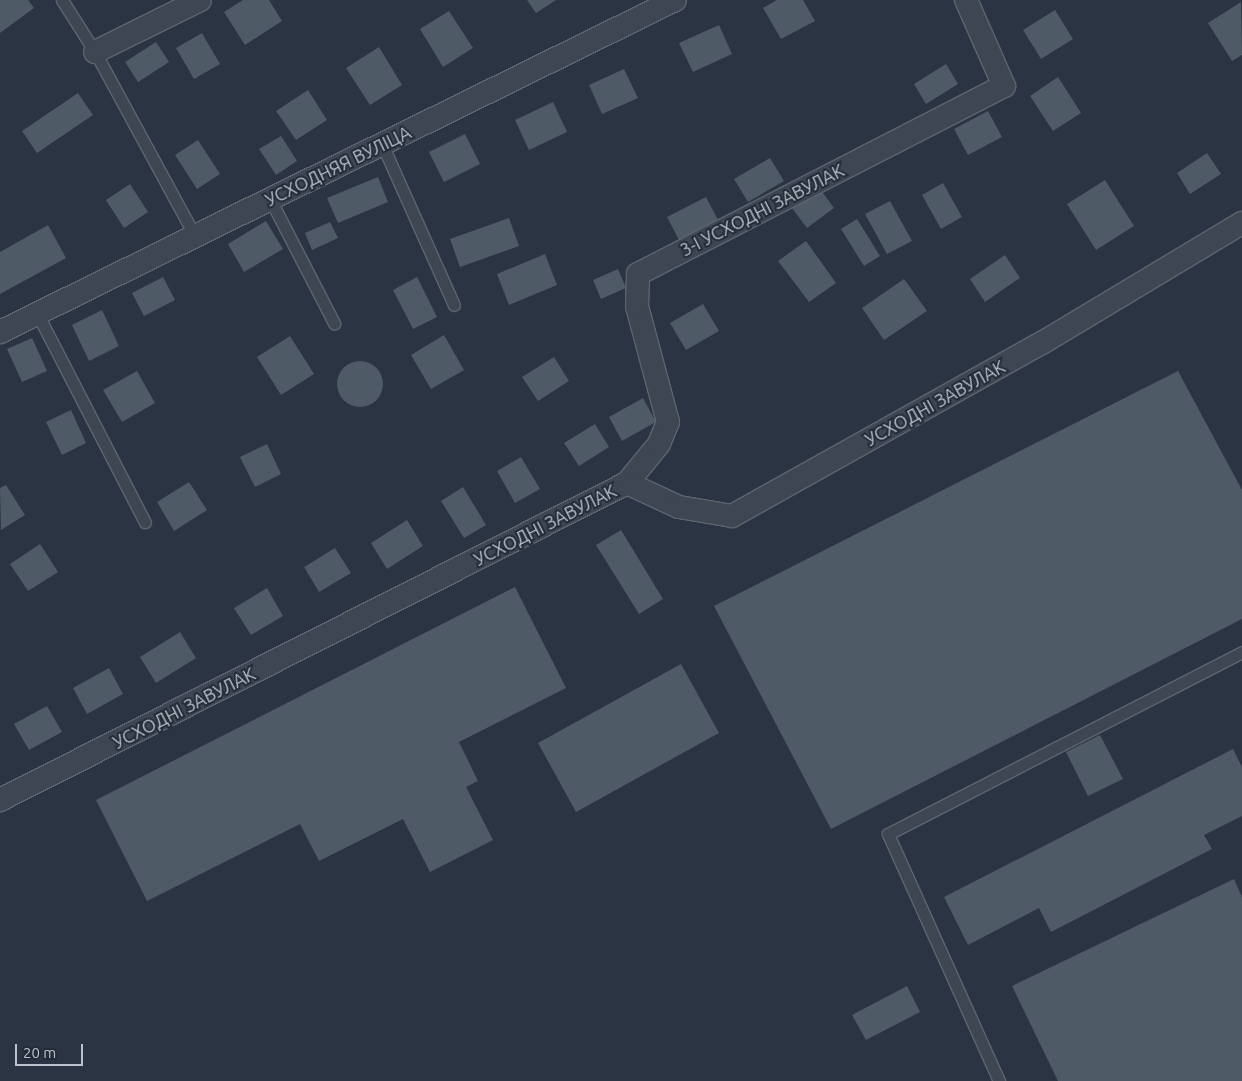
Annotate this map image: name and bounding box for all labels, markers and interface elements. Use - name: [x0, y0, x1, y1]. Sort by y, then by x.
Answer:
- street label: УСХОДНЯЯ ВУЛІЦА: [261, 121, 415, 211]
- street label: 3-І УСХОДНІ ЗАВУЛАК: [676, 159, 848, 261]
- street label: УСХОДНІ ЗАВУЛАК: [861, 355, 1009, 451]
- street label: УСХОДНІ ЗАВУЛАК: [470, 480, 620, 570]
- street label: УСХОДНІ ЗАВУЛАК: [109, 663, 259, 753]
- scale bar: [18, 1034, 85, 1066]
- text: 20 m: [23, 1044, 56, 1061]

